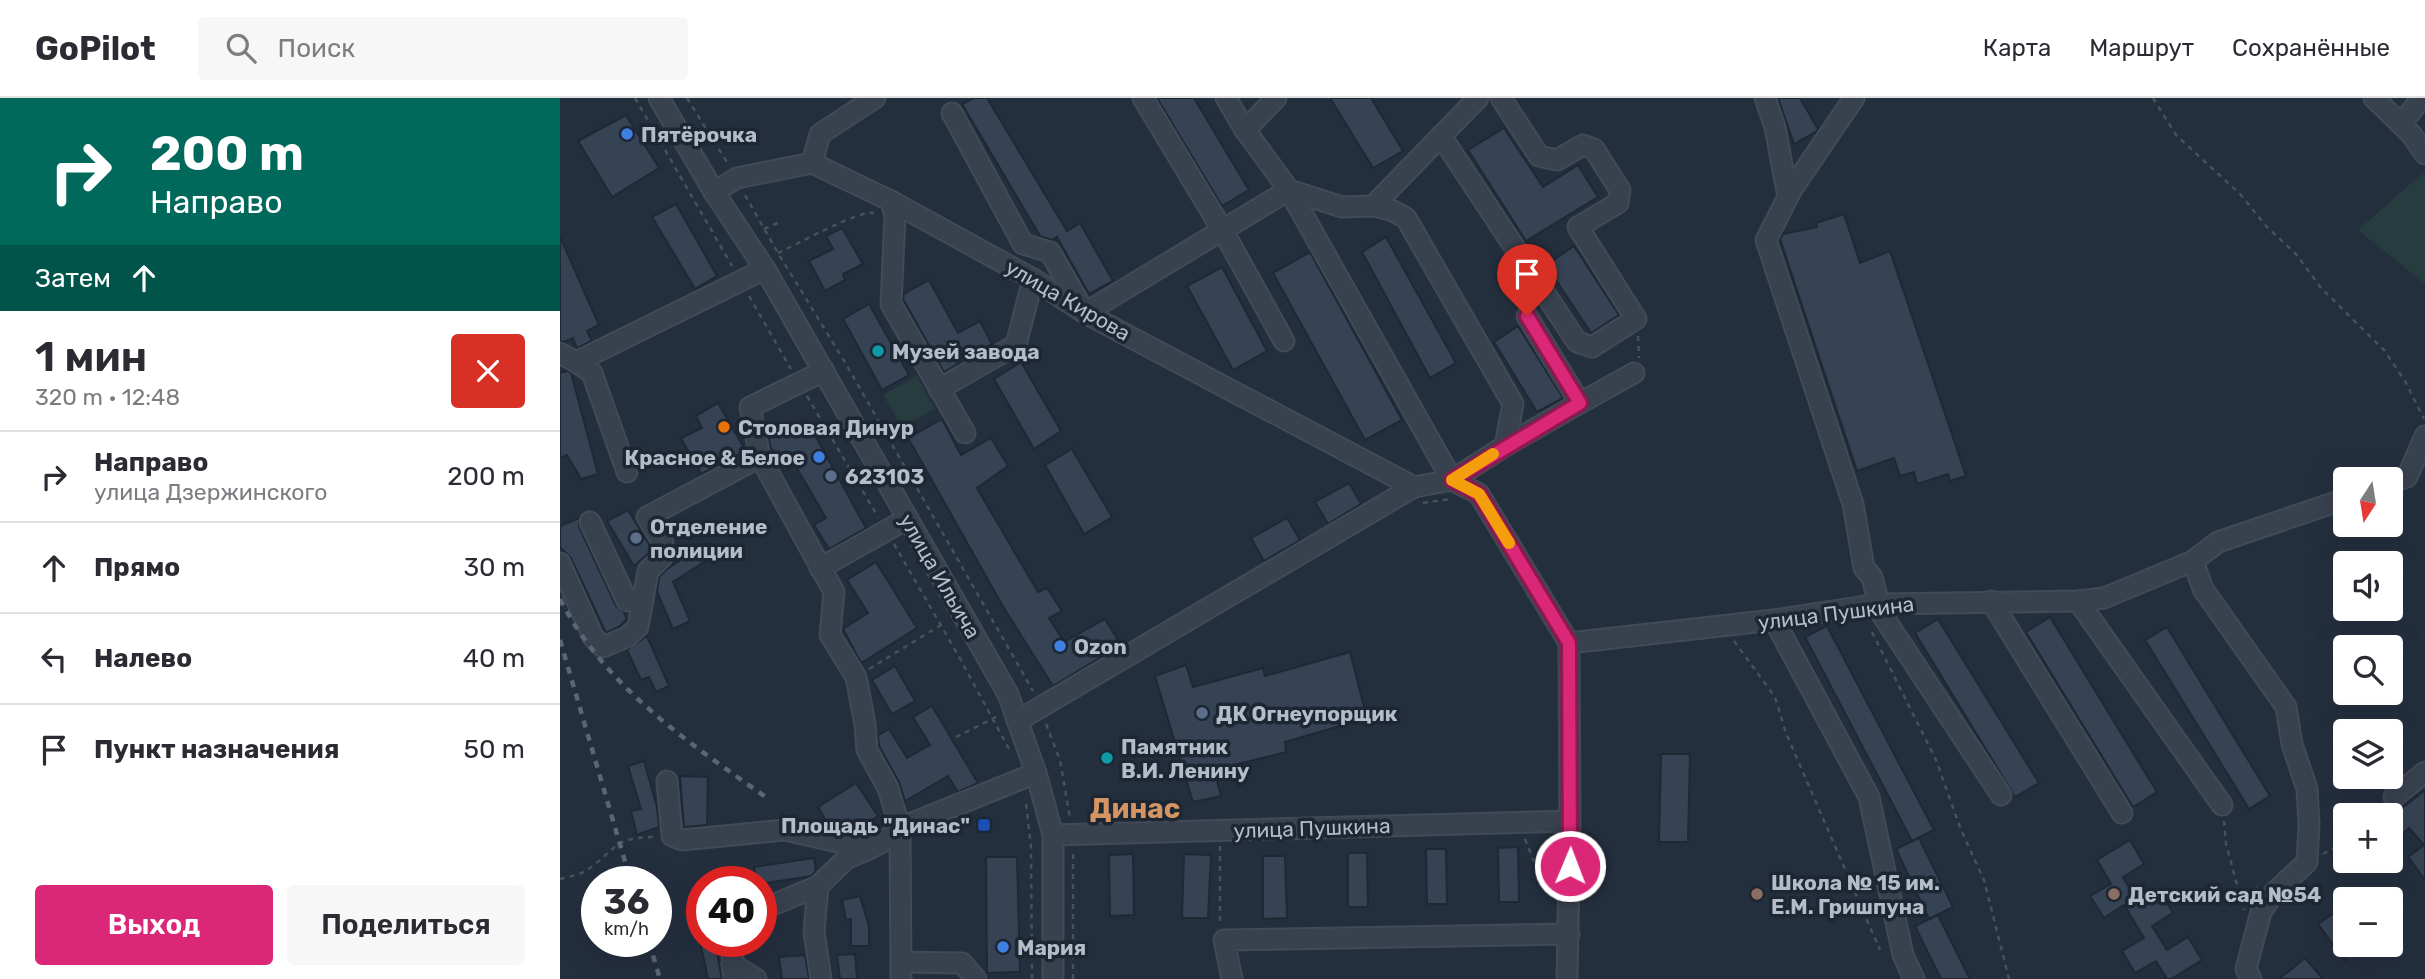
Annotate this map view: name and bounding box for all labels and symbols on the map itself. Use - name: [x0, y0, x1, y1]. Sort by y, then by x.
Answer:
- place label: Пятёрочка: [641, 122, 757, 147]
- marker: Пятёрочка: [619, 126, 635, 142]
- pin: [1497, 244, 1557, 316]
- street label: улица Кирова: [1001, 254, 1135, 346]
- place label: Музей завода: [892, 339, 1040, 364]
- marker: Музей завода: [870, 343, 886, 359]
- place label: Столовая Динур: [738, 415, 914, 440]
- marker: Столовая Динур: [716, 419, 732, 435]
- place label: Красное & Белое: [624, 445, 805, 470]
- marker: Красное & Белое: [811, 449, 827, 465]
- place label: 623103: [845, 464, 924, 489]
- north arrow: [2333, 467, 2403, 537]
- marker: 623103: [823, 468, 839, 484]
- street label: улица Ильича: [894, 509, 986, 643]
- place label: Отделение полиции: [650, 514, 767, 563]
- marker: Отделение полиции: [628, 530, 644, 546]
- street label: улица Пушкина: [1757, 591, 1915, 635]
- place label: Ozon: [1074, 634, 1127, 659]
- marker: Ozon: [1052, 638, 1068, 654]
- place label: ДК Огнеупорщик: [1216, 701, 1398, 726]
- marker: ДК Огнеупорщик: [1194, 705, 1210, 721]
- place label: Памятник В.И. Ленину: [1121, 734, 1250, 783]
- marker: Памятник В.И. Ленину: [1099, 750, 1115, 766]
- district label: Динас: [1090, 792, 1180, 825]
- place label: Площадь "Динас": [781, 813, 970, 838]
- street label: улица Пушкина: [1233, 813, 1391, 843]
- marker: Площадь "Динас": [976, 817, 992, 833]
- position arrow: [1533, 829, 1607, 903]
- speed limit sign: 40: [686, 866, 777, 957]
- place label: Школа № 15 им. Е.М. Гришпуна: [1771, 870, 1940, 919]
- place label: Детский сад №54: [2128, 882, 2321, 907]
- marker: Школа № 15 им. Е.М. Гришпуна: [1749, 886, 1765, 902]
- marker: Детский сад №54: [2106, 886, 2122, 902]
- place label: Мария: [1017, 935, 1086, 960]
- marker: Мария: [995, 939, 1011, 955]

